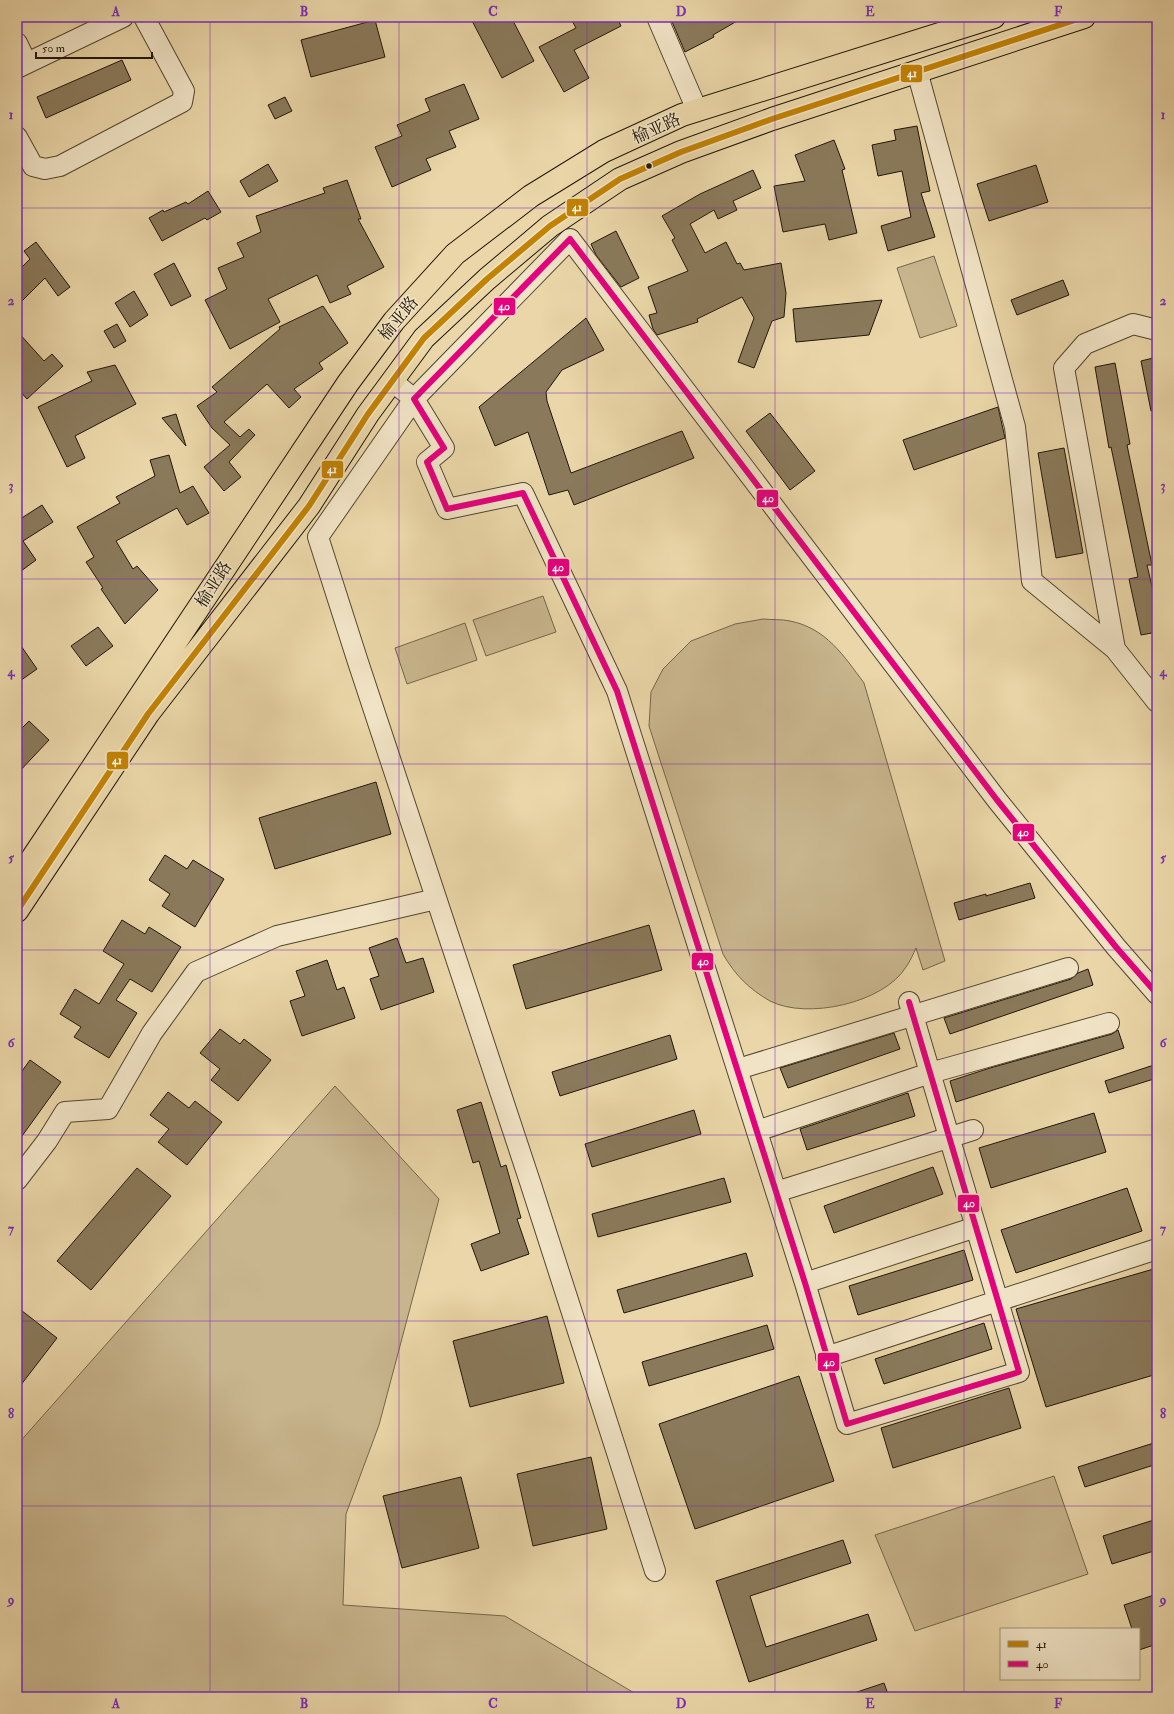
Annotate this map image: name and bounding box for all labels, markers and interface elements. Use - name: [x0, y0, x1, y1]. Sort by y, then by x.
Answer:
- text: A: [111, 4, 121, 20]
- text: B: [300, 4, 308, 20]
- text: C: [488, 4, 498, 20]
- text: D: [676, 4, 687, 20]
- text: E: [865, 4, 875, 20]
- text: F: [1054, 4, 1063, 20]
- scale bar: [36, 34, 152, 60]
- text: 50 m: [42, 41, 66, 56]
- line badge: 41: [900, 64, 923, 83]
- text: 41: [906, 67, 917, 81]
- text: 1: [9, 107, 14, 123]
- text: 1: [1161, 107, 1166, 123]
- street label: 榆亚路: [629, 108, 684, 148]
- unlabelled marker: [644, 161, 654, 171]
- line badge: 41: [566, 198, 589, 217]
- text: 41: [571, 201, 582, 215]
- street label: 榆亚路: [374, 292, 423, 345]
- text: 2: [8, 293, 15, 309]
- text: 2: [1160, 293, 1167, 309]
- line badge: 40: [493, 297, 516, 316]
- text: 40: [497, 300, 510, 314]
- line badge: 41: [321, 460, 344, 479]
- text: 41: [326, 463, 337, 477]
- text: 3: [9, 478, 14, 494]
- text: 3: [1161, 478, 1166, 494]
- line badge: 40: [756, 489, 779, 508]
- text: 40: [761, 492, 774, 506]
- street label: 榆亚路: [191, 557, 236, 611]
- line badge: 40: [547, 558, 570, 577]
- text: 40: [551, 561, 564, 575]
- text: 4: [6, 664, 15, 680]
- text: 4: [1158, 664, 1167, 680]
- line badge: 41: [106, 751, 129, 770]
- text: 41: [111, 754, 122, 768]
- line badge: 40: [1012, 823, 1035, 842]
- text: 40: [1016, 826, 1029, 840]
- text: 5: [8, 850, 14, 866]
- text: 5: [1160, 850, 1166, 866]
- line badge: 40: [691, 952, 714, 971]
- text: 40: [696, 955, 709, 969]
- text: 6: [8, 1035, 16, 1051]
- text: 6: [1160, 1035, 1168, 1051]
- line badge: 40: [957, 1194, 980, 1213]
- text: 40: [962, 1197, 975, 1211]
- text: 7: [8, 1221, 15, 1237]
- text: 7: [1160, 1221, 1167, 1237]
- line badge: 40: [817, 1352, 840, 1372]
- text: 40: [822, 1356, 835, 1370]
- text: 8: [8, 1406, 14, 1422]
- text: 8: [1160, 1406, 1166, 1422]
- text: 9: [6, 1592, 15, 1608]
- text: 9: [1158, 1592, 1167, 1608]
- legend: [1000, 1628, 1140, 1680]
- text: 41: [1036, 1637, 1047, 1652]
- text: 40: [1036, 1657, 1049, 1672]
- text: A: [111, 1696, 121, 1712]
- text: B: [300, 1696, 308, 1712]
- text: C: [488, 1696, 498, 1712]
- text: D: [676, 1696, 687, 1712]
- text: E: [865, 1696, 875, 1712]
- text: F: [1054, 1696, 1063, 1712]

